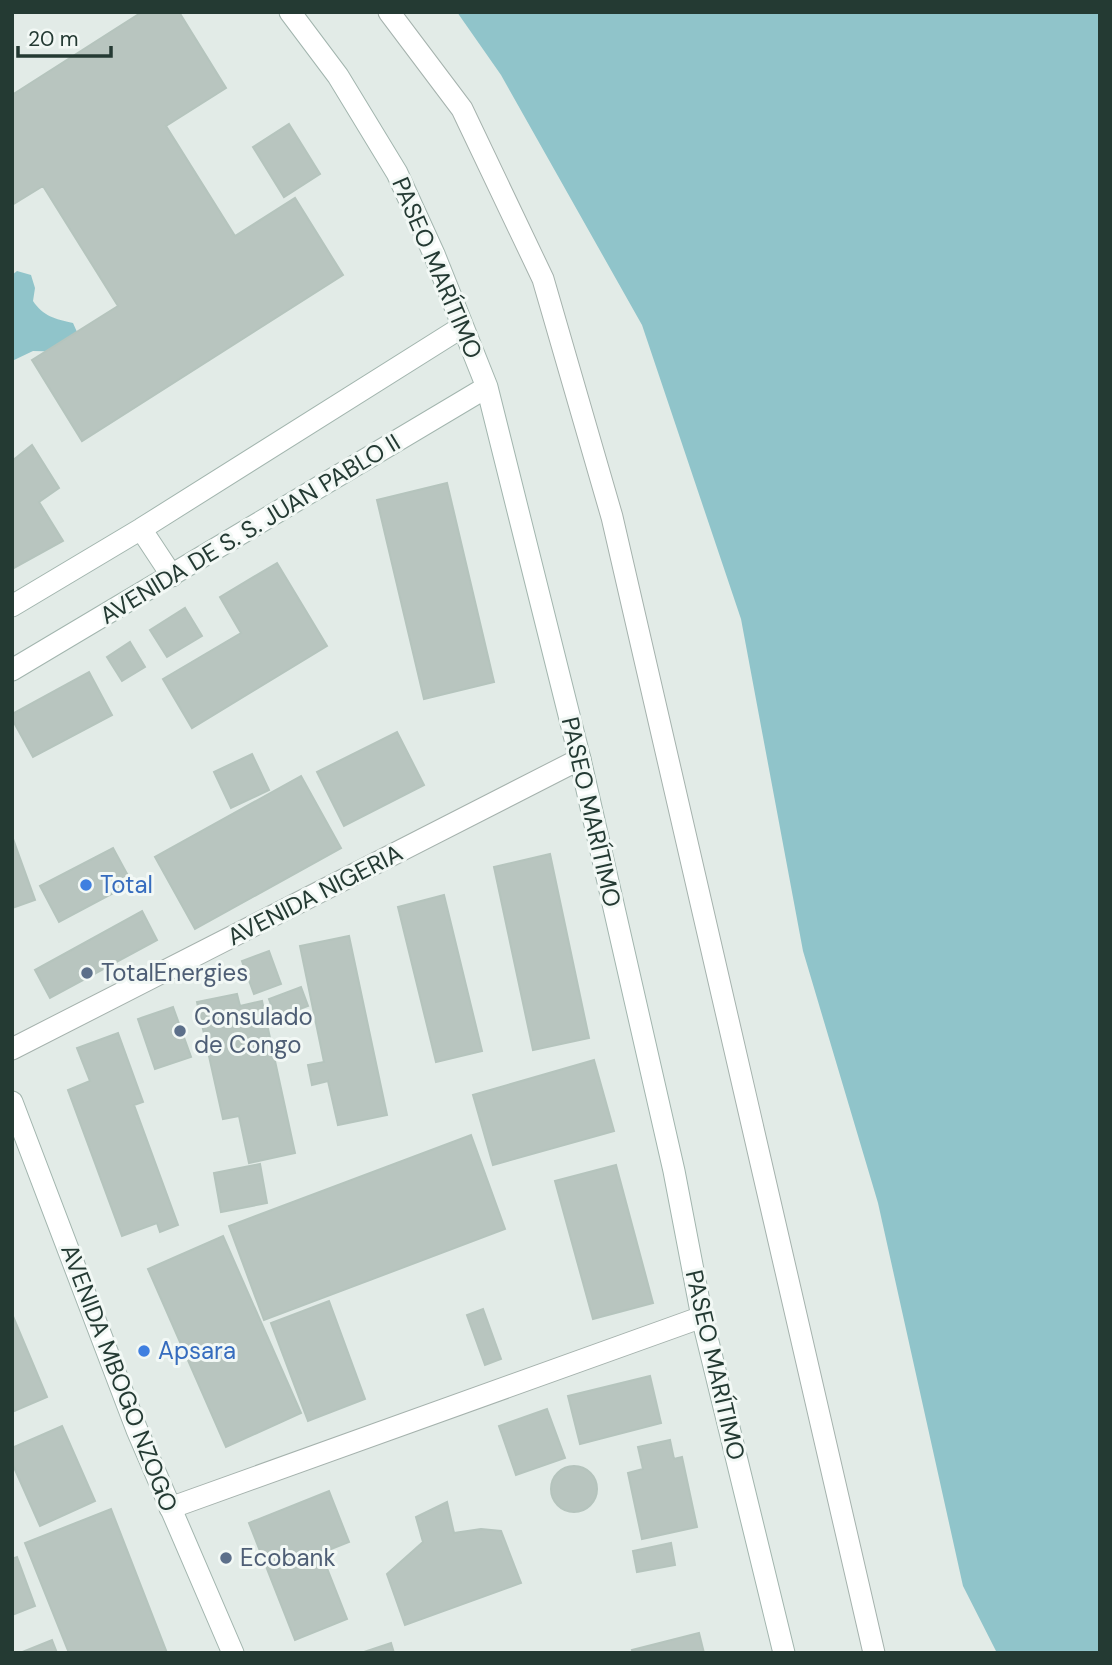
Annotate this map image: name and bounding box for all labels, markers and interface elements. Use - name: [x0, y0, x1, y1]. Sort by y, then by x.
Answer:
- scale bar: [18, 14, 110, 58]
- text: 20 m: [28, 25, 79, 53]
- street label: PASEO MARÍTIMO: [385, 172, 490, 363]
- street label: AVENIDA DE S. S. JUAN PABLO II: [94, 426, 406, 631]
- street label: PASEO MARÍTIMO: [555, 714, 628, 910]
- street label: AVENIDA NIGERIA: [222, 837, 408, 952]
- place label: Total: [100, 869, 153, 900]
- marker: Total: [78, 877, 94, 893]
- place label: TotalEnergies: [101, 957, 248, 988]
- marker: TotalEnergies: [79, 965, 95, 981]
- place label: Consulado de Congo: [194, 1001, 313, 1060]
- marker: Consulado de Congo: [172, 1023, 188, 1039]
- street label: AVENIDA MBOGO NZOGO: [54, 1240, 185, 1516]
- street label: PASEO MARÍTIMO: [679, 1267, 752, 1463]
- place label: Apsara: [158, 1335, 236, 1366]
- marker: Apsara: [136, 1343, 152, 1359]
- place label: Ecobank: [240, 1542, 335, 1573]
- marker: Ecobank: [218, 1550, 234, 1566]

